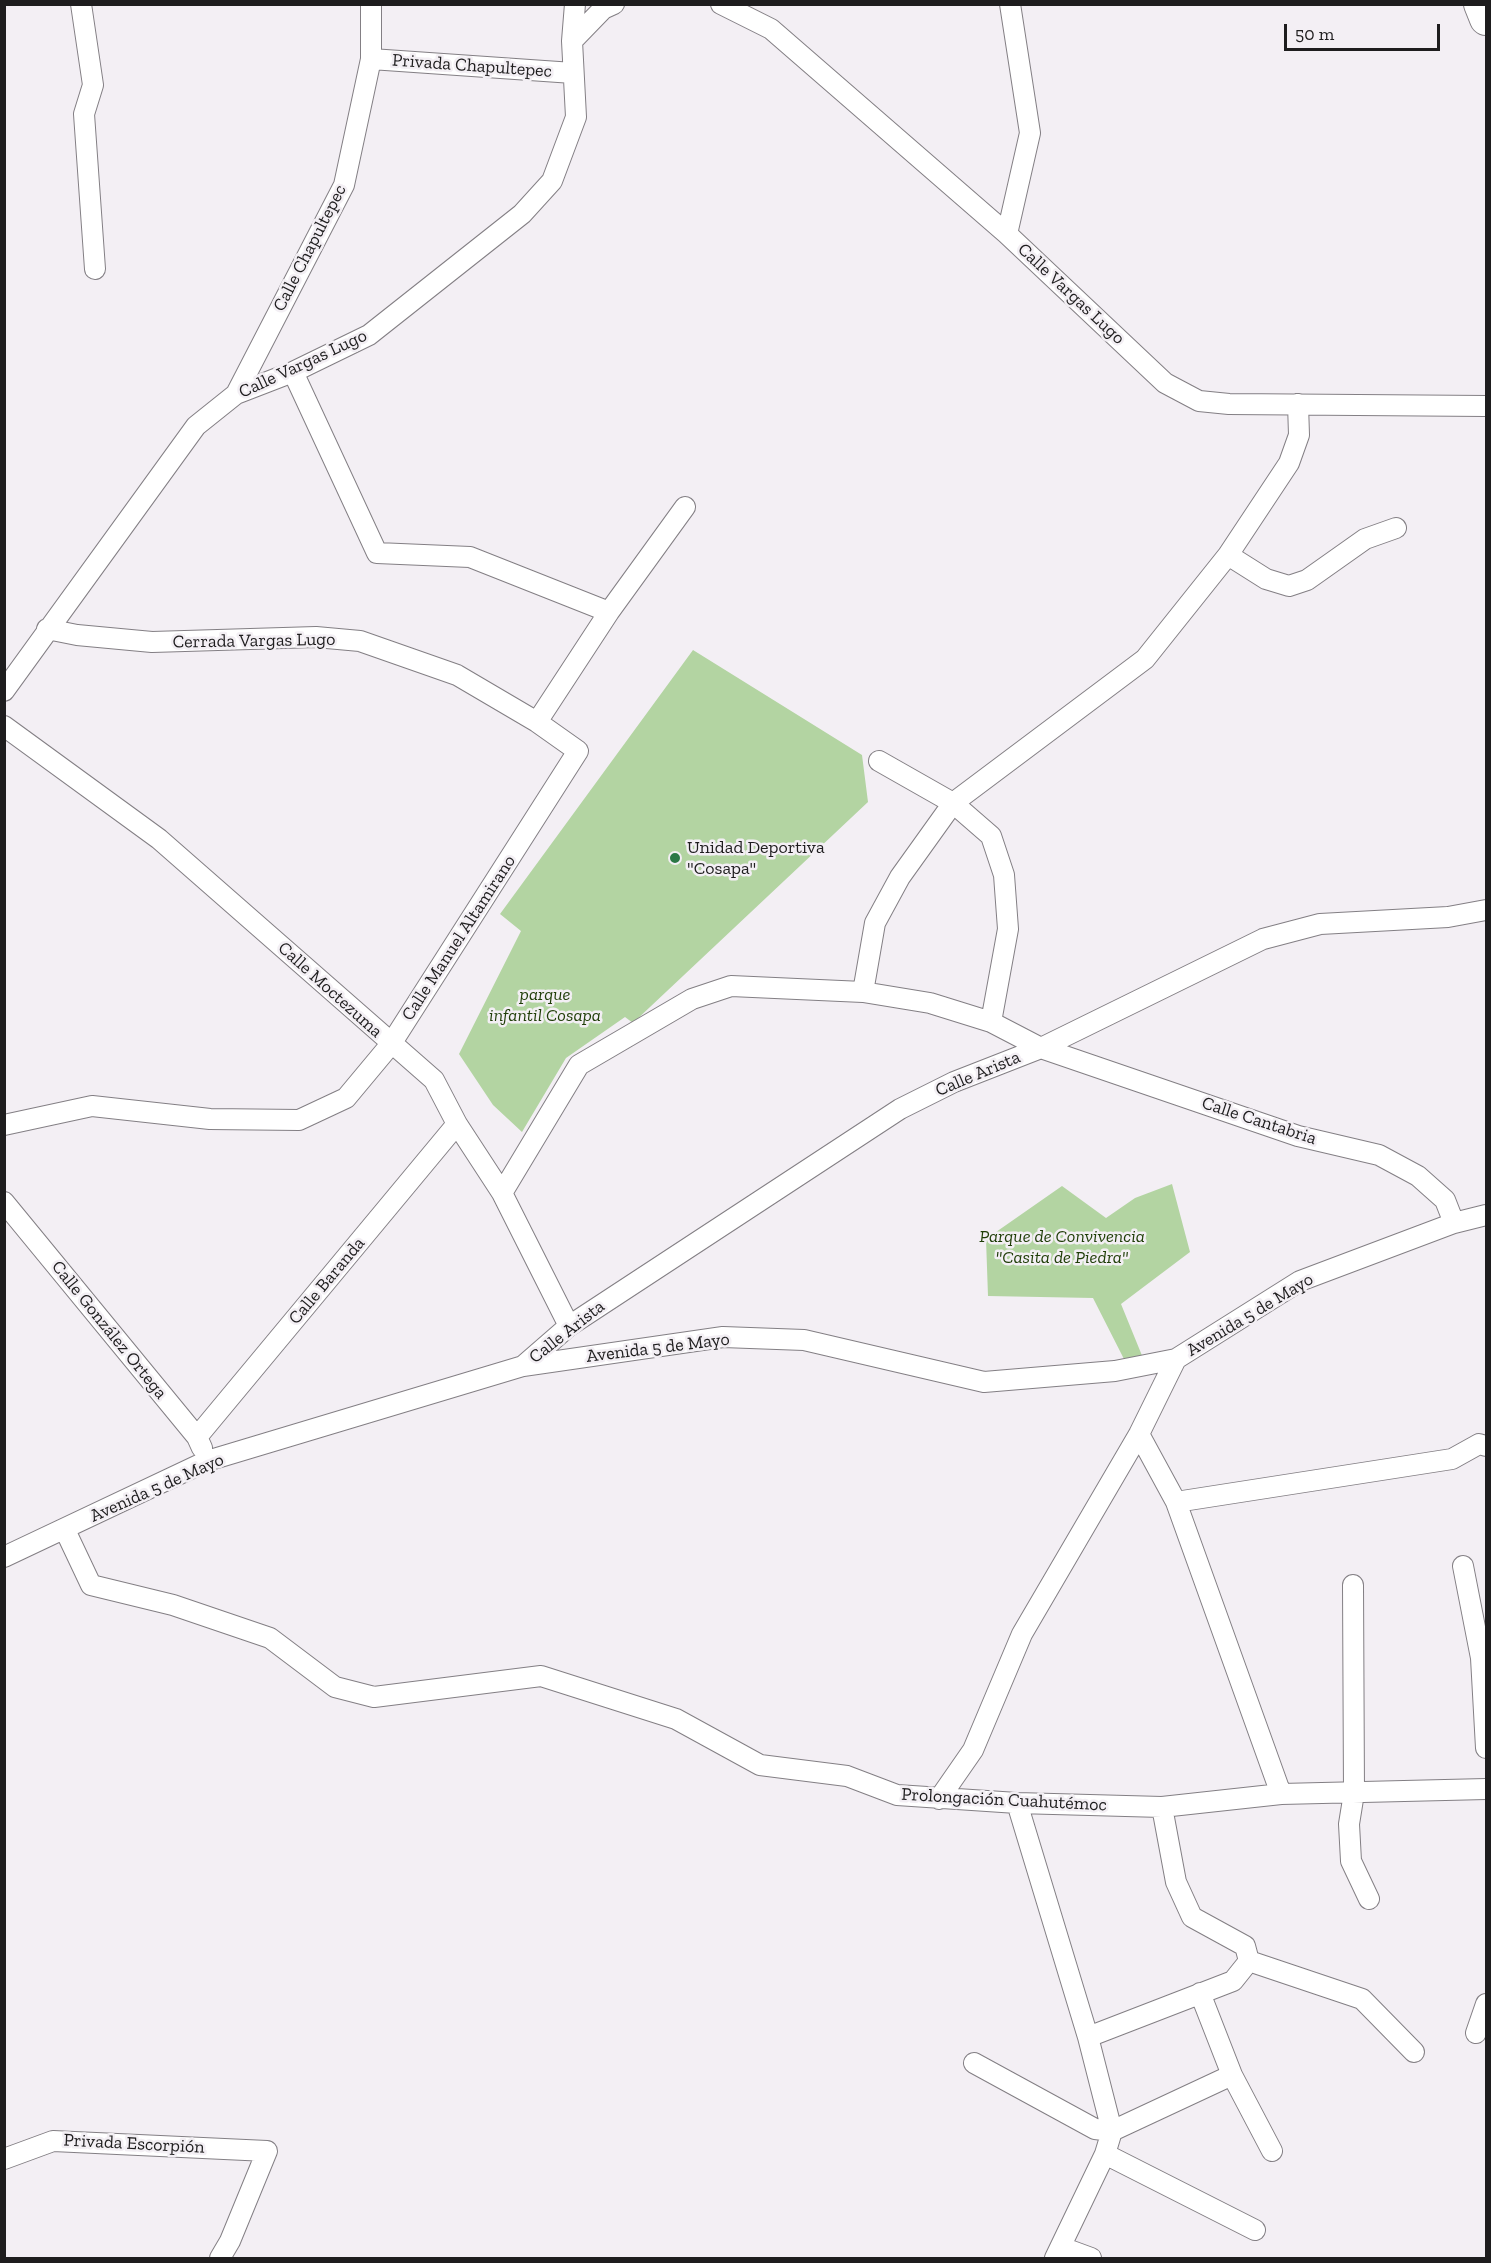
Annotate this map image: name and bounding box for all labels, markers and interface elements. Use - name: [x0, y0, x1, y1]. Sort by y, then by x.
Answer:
- scale bar: [1287, 12, 1443, 50]
- text: 50 m: [1295, 23, 1334, 45]
- street label: Privada Chapultepec: [391, 50, 553, 82]
- street label: Calle Chapultepec: [269, 181, 351, 315]
- street label: Calle Vargas Lugo: [1013, 239, 1129, 349]
- street label: Calle Vargas Lugo: [236, 325, 370, 403]
- street label: Cerrada Vargas Lugo: [172, 629, 336, 653]
- place label: Unidad Deportiva "Cosapa": [687, 837, 825, 880]
- street label: Calle Manuel Altamirano: [397, 851, 521, 1025]
- marker: Unidad Deportiva "Cosapa": [668, 851, 682, 865]
- street label: Calle Moctezuma: [273, 937, 387, 1043]
- park label: parque infantil Cosapa: [489, 984, 601, 1026]
- street label: Calle Arista: [932, 1046, 1024, 1102]
- street label: Calle Cantabria: [1199, 1092, 1319, 1150]
- park label: Parque de Convivencia "Casita de Piedra": [979, 1226, 1145, 1268]
- street label: Calle Baranda: [284, 1233, 370, 1329]
- street label: Calle González Ortega: [47, 1257, 171, 1403]
- street label: Avenida 5 de Mayo: [1183, 1269, 1317, 1361]
- street label: Calle Arista: [525, 1296, 609, 1368]
- street label: Avenida 5 de Mayo: [585, 1328, 731, 1368]
- street label: Avenida 5 de Mayo: [87, 1449, 227, 1527]
- street label: Prolongación Cuahutémoc: [901, 1784, 1107, 1816]
- street label: Privada Escorpión: [63, 2130, 205, 2158]

